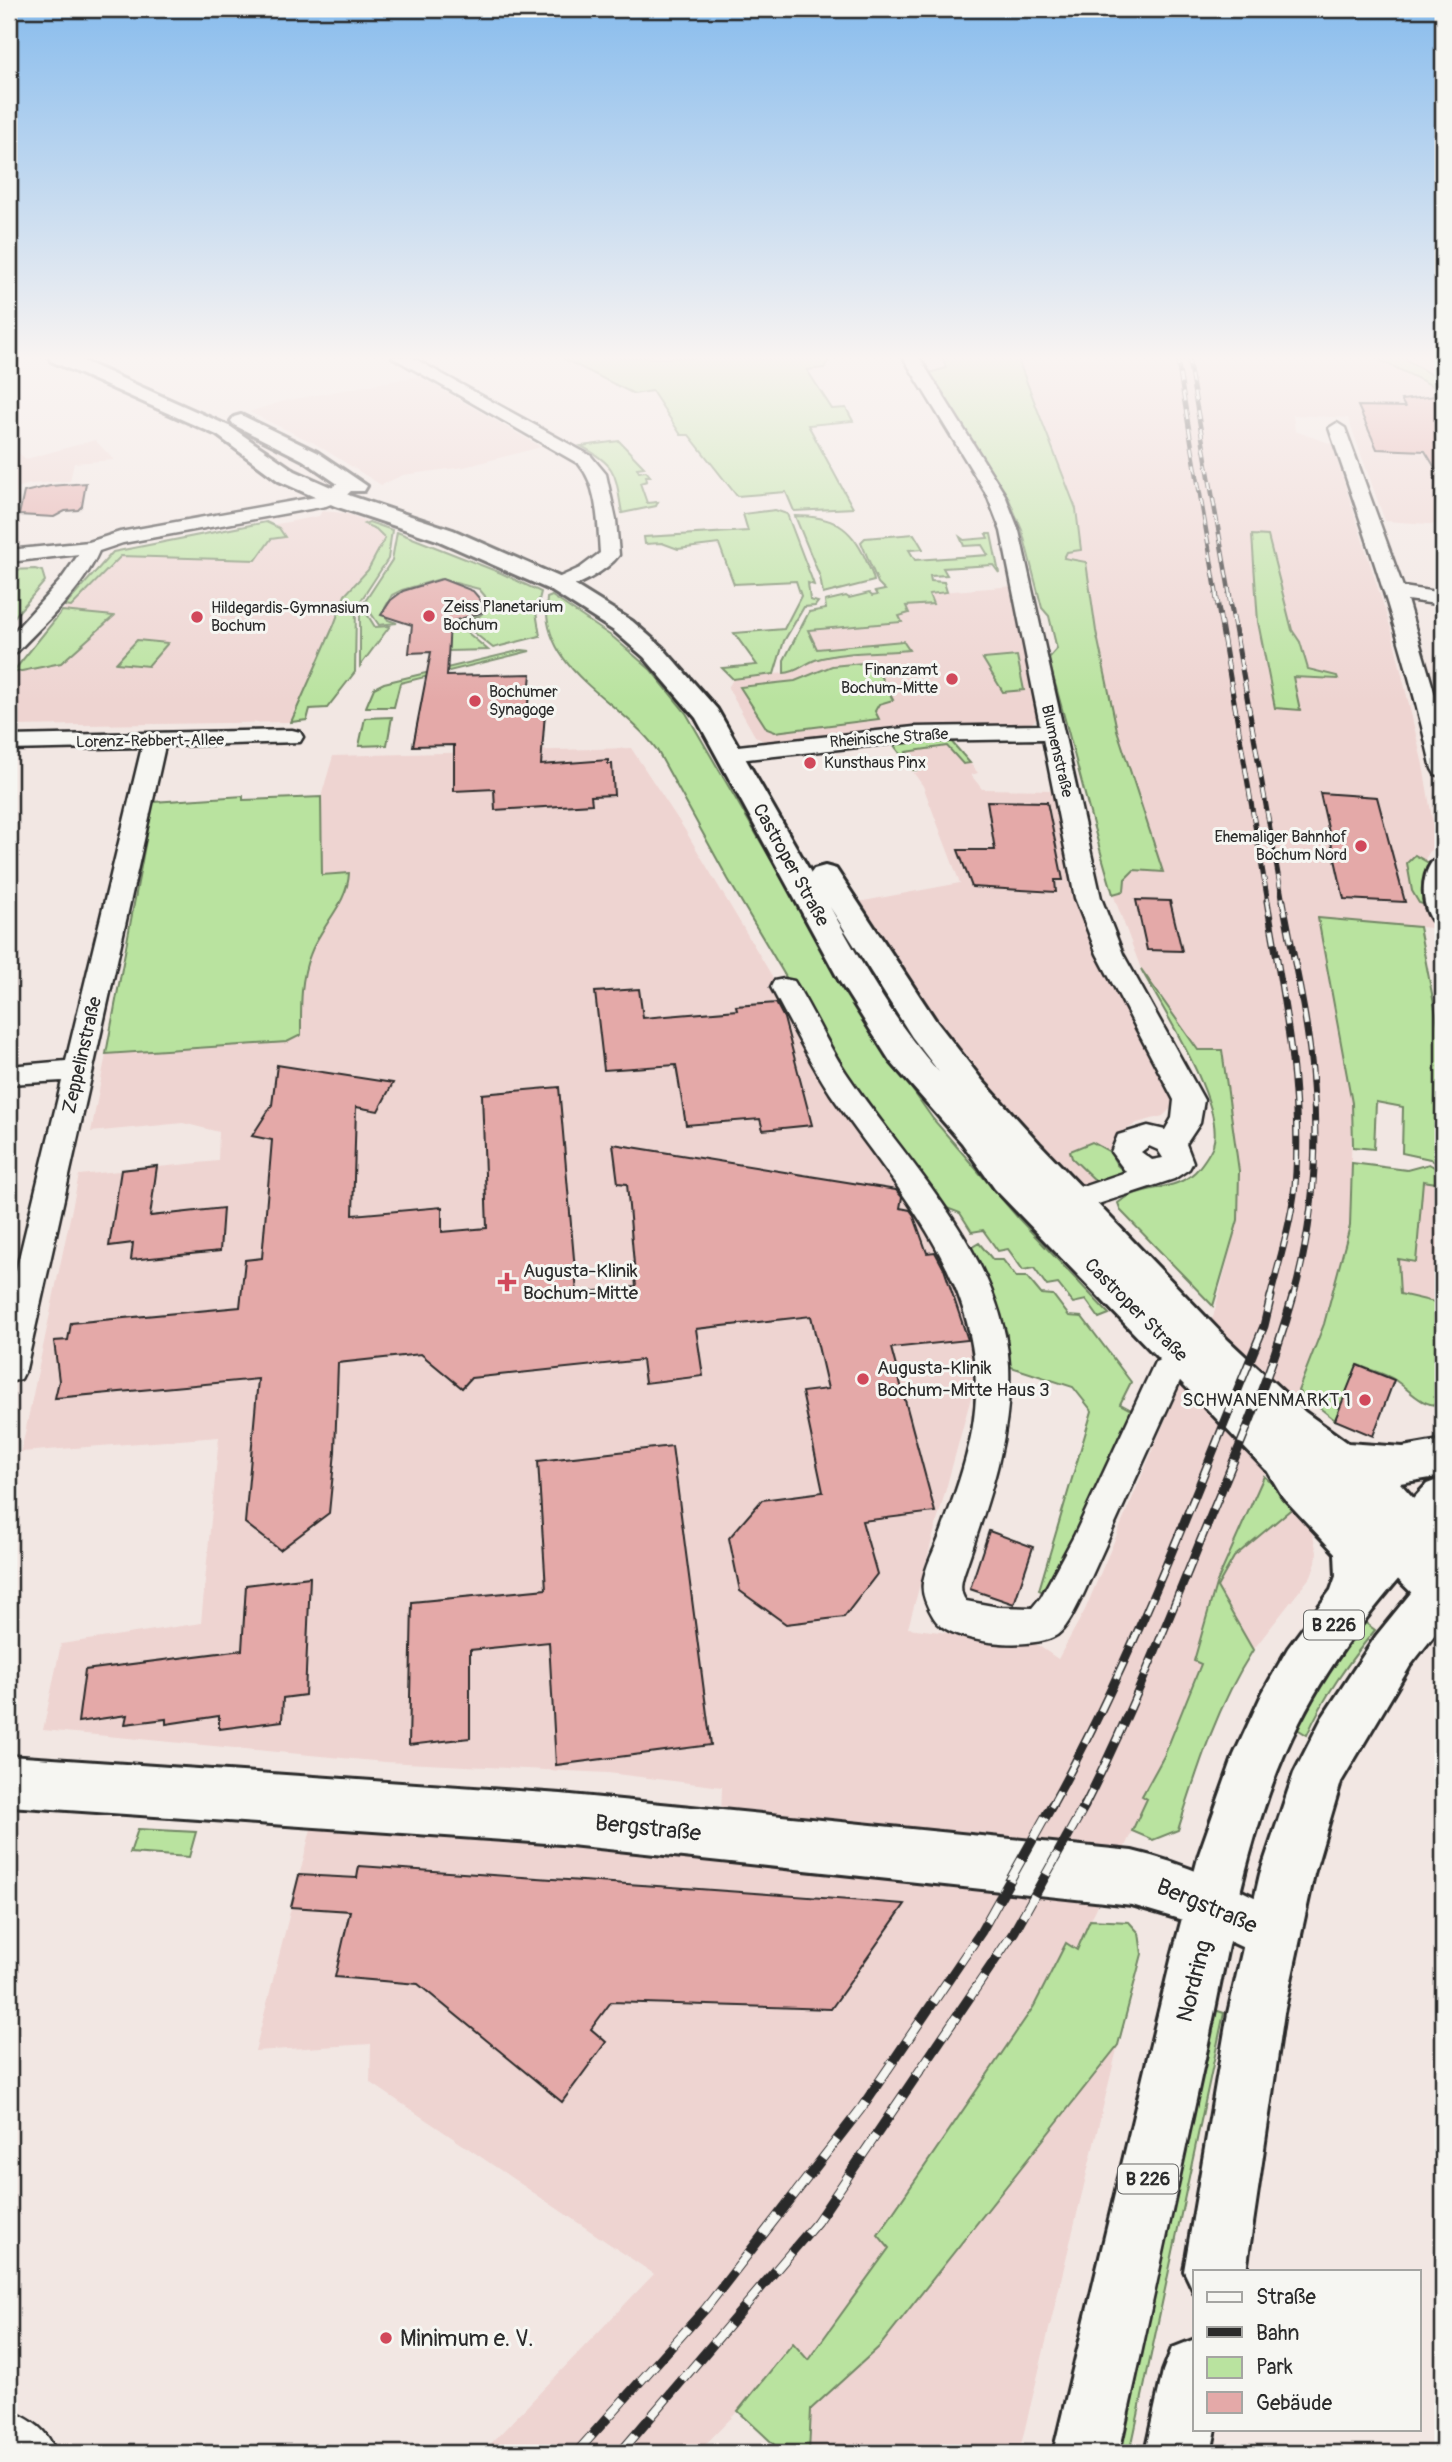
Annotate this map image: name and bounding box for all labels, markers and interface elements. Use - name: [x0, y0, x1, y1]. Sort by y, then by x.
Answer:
- place label: Zeiss Planetarium Bochum: [443, 597, 563, 635]
- place label: Hildegardis-Gymnasium Bochum: [211, 598, 369, 636]
- marker: Zeiss Planetarium Bochum: [421, 608, 437, 624]
- marker: Hildegardis-Gymnasium Bochum: [189, 609, 205, 625]
- place label: Finanzamt Bochum-Mitte: [841, 660, 939, 698]
- marker: Finanzamt Bochum-Mitte: [944, 671, 960, 687]
- place label: Bochumer Synagoge: [489, 682, 558, 720]
- marker: Bochumer Synagoge: [467, 693, 483, 709]
- street label: Blumenstraße: [1037, 703, 1077, 799]
- street label: Rheinische Straße: [829, 724, 949, 752]
- street label: Lorenz-Rebbert-Allee: [76, 730, 224, 752]
- place label: Kunsthaus Pinx: [824, 753, 926, 773]
- marker: Kunsthaus Pinx: [802, 755, 818, 771]
- street label: Castroper Straße: [747, 799, 835, 931]
- place label: Ehemaliger Bahnhof Bochum Nord: [1214, 827, 1348, 865]
- marker: Ehemaliger Bahnhof Bochum Nord: [1353, 838, 1369, 854]
- street label: Zeppelinstraße: [57, 994, 107, 1116]
- street label: Castroper Straße: [1079, 1253, 1193, 1367]
- place label: Augusta-Klinik Bochum-Mitte: [523, 1259, 639, 1305]
- marker: Augusta-Klinik Bochum-Mitte: [497, 1272, 517, 1292]
- place label: Augusta-Klinik Bochum-Mitte Haus 3: [877, 1356, 1050, 1402]
- marker: Augusta-Klinik Bochum-Mitte Haus 3: [855, 1371, 871, 1387]
- place label: SCHWANENMARKT 1: [1182, 1388, 1351, 1412]
- marker: SCHWANENMARKT 1: [1357, 1392, 1373, 1408]
- road number: B 226: [1304, 1610, 1364, 1640]
- street label: Bergstraße: [594, 1808, 703, 1848]
- street label: Bergstraße: [1152, 1872, 1262, 1940]
- street label: Nordring: [1170, 1937, 1218, 2025]
- road number: B 226: [1118, 2164, 1178, 2194]
- legend: [1193, 2270, 1420, 2430]
- text: Straße: [1256, 2284, 1316, 2311]
- text: Bahn: [1256, 2320, 1299, 2347]
- place label: Minimum e. V.: [400, 2324, 533, 2353]
- marker: Minimum e. V.: [378, 2330, 394, 2346]
- text: Park: [1256, 2354, 1293, 2381]
- text: Gebäude: [1256, 2390, 1333, 2417]

